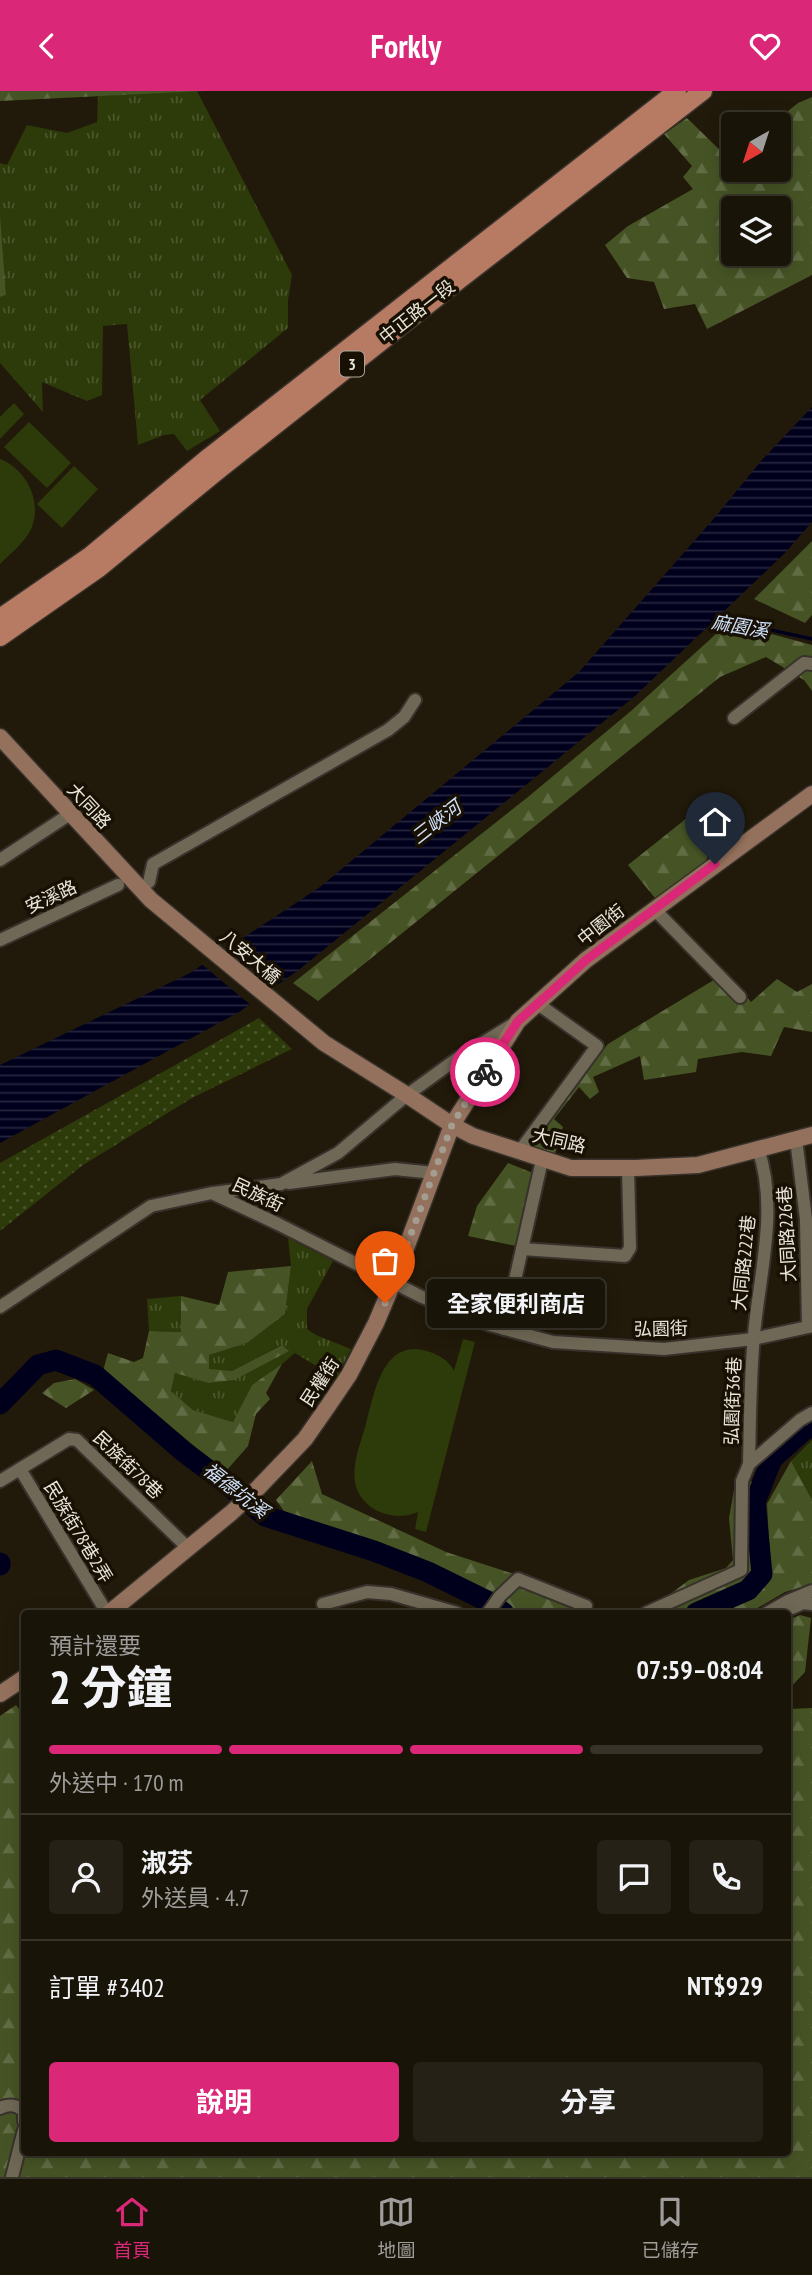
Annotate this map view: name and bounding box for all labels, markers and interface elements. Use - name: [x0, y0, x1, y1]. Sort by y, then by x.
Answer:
- text: Forkly: [371, 25, 441, 67]
- icon: back: [28, 27, 66, 65]
- icon: heart: [746, 27, 784, 65]
- north arrow: [721, 112, 791, 182]
- map controls: [721, 112, 791, 266]
- button: layers: [721, 196, 791, 266]
- street label: 中正路一段: [374, 275, 459, 348]
- road number: 3: [340, 351, 364, 377]
- water label: 麻園溪: [710, 609, 773, 643]
- street label: 大同路: [63, 778, 116, 833]
- pin: [685, 792, 745, 864]
- water label: 三峽河: [406, 793, 469, 849]
- icon: home: [696, 803, 734, 841]
- street label: 安溪路: [21, 875, 80, 918]
- street label: 中園街: [572, 899, 629, 950]
- street label: 八安大橋: [215, 925, 285, 989]
- courier: [450, 1037, 520, 1107]
- icon: bike: [466, 1053, 504, 1091]
- street label: 大同路: [530, 1123, 588, 1158]
- street label: 民族街: [229, 1173, 288, 1216]
- street label: 大同路226巷: [772, 1185, 801, 1283]
- street label: 大同路222巷: [727, 1214, 760, 1312]
- pin: [355, 1231, 415, 1303]
- icon: bag: [366, 1242, 404, 1280]
- callout: 全家便利商店: [427, 1279, 606, 1327]
- text: 全家便利商店: [447, 1289, 585, 1318]
- street label: 弘園街: [634, 1317, 688, 1340]
- street label: 民權街: [295, 1353, 344, 1411]
- street label: 弘園街36巷: [719, 1357, 746, 1445]
- street label: 民族街78巷: [89, 1426, 168, 1504]
- water label: 福德坑溪: [199, 1457, 276, 1525]
- street label: 民族街78巷2弄: [39, 1477, 118, 1587]
- text: 預計還要: [49, 1631, 141, 1660]
- text: 07:59–08:04: [636, 1653, 763, 1686]
- text: 2 分鐘: [49, 1657, 172, 1717]
- text: 外送中 · 170 m: [49, 1768, 184, 1797]
- button: person: [49, 1840, 123, 1914]
- button: chat: [597, 1840, 671, 1914]
- button: phone: [689, 1840, 763, 1914]
- text: 淑芬: [141, 1846, 193, 1879]
- text: 外送員 · 4.7: [141, 1883, 249, 1912]
- text: NT$929: [687, 1969, 763, 2002]
- text: 訂單 #3402: [49, 1971, 165, 2004]
- button: 說明: [49, 2062, 399, 2142]
- button: 分享: [413, 2062, 763, 2142]
- tab: 首頁: [113, 2193, 151, 2262]
- tab: 地圖: [377, 2193, 416, 2262]
- tab: 已儲存: [642, 2193, 699, 2262]

